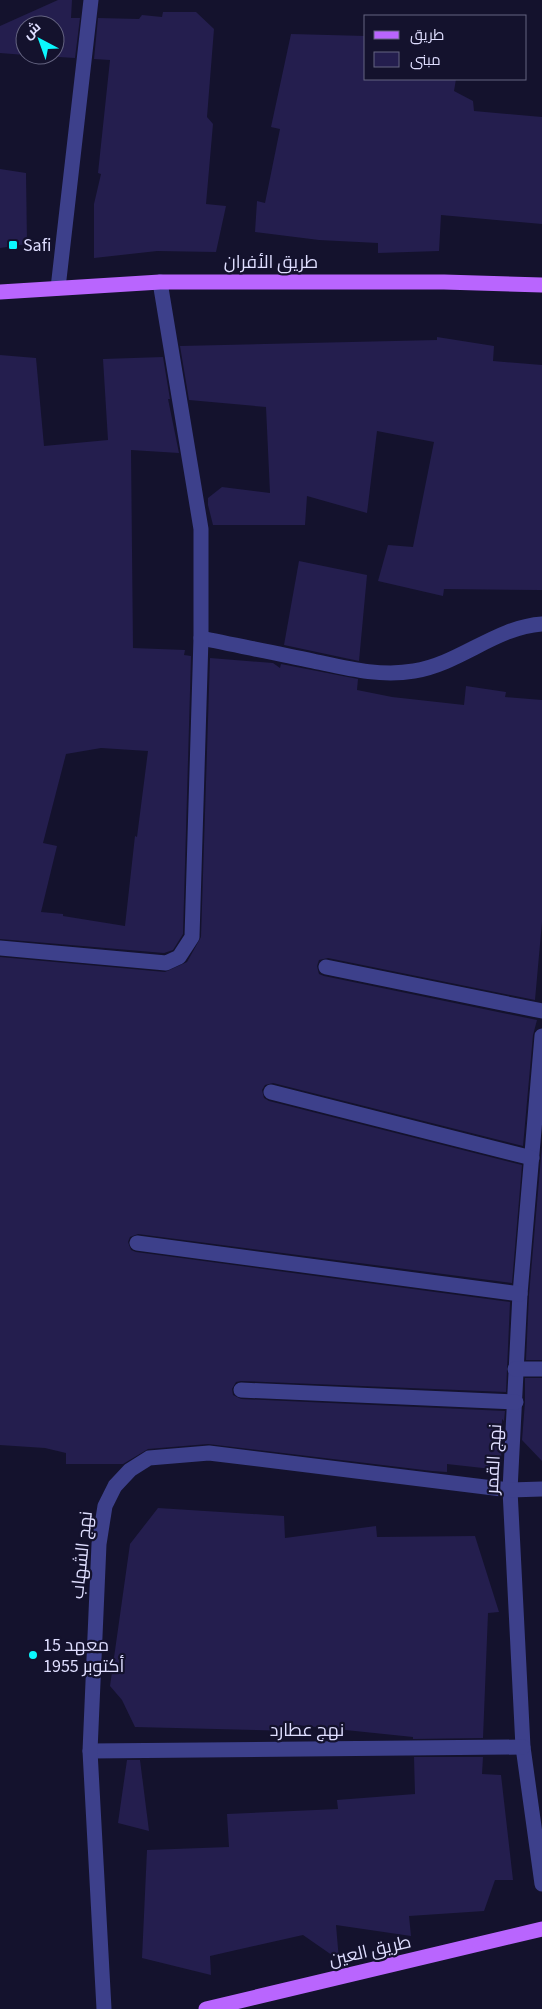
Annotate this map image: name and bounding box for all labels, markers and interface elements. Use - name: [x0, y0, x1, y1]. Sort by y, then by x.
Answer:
- north arrow: [15, 15, 65, 65]
- legend: [364, 15, 527, 80]
- text: ش: [19, 17, 45, 44]
- text: طريق: [410, 25, 444, 46]
- text: مبنى: [410, 50, 441, 71]
- place label: Safi: [23, 233, 51, 258]
- marker: Safi: [7, 239, 19, 251]
- street label: طريق الأفران: [224, 250, 318, 275]
- street label: نهج القمر: [480, 1423, 508, 1496]
- street label: نهج الشهاب: [65, 1510, 99, 1600]
- place label: معهد 15 أكتوبر 1955: [43, 1633, 125, 1679]
- marker: معهد 15 أكتوبر 1955: [27, 1649, 39, 1661]
- street label: نهج عطارد: [270, 1718, 344, 1743]
- street label: طريق العين: [326, 1929, 414, 1973]

